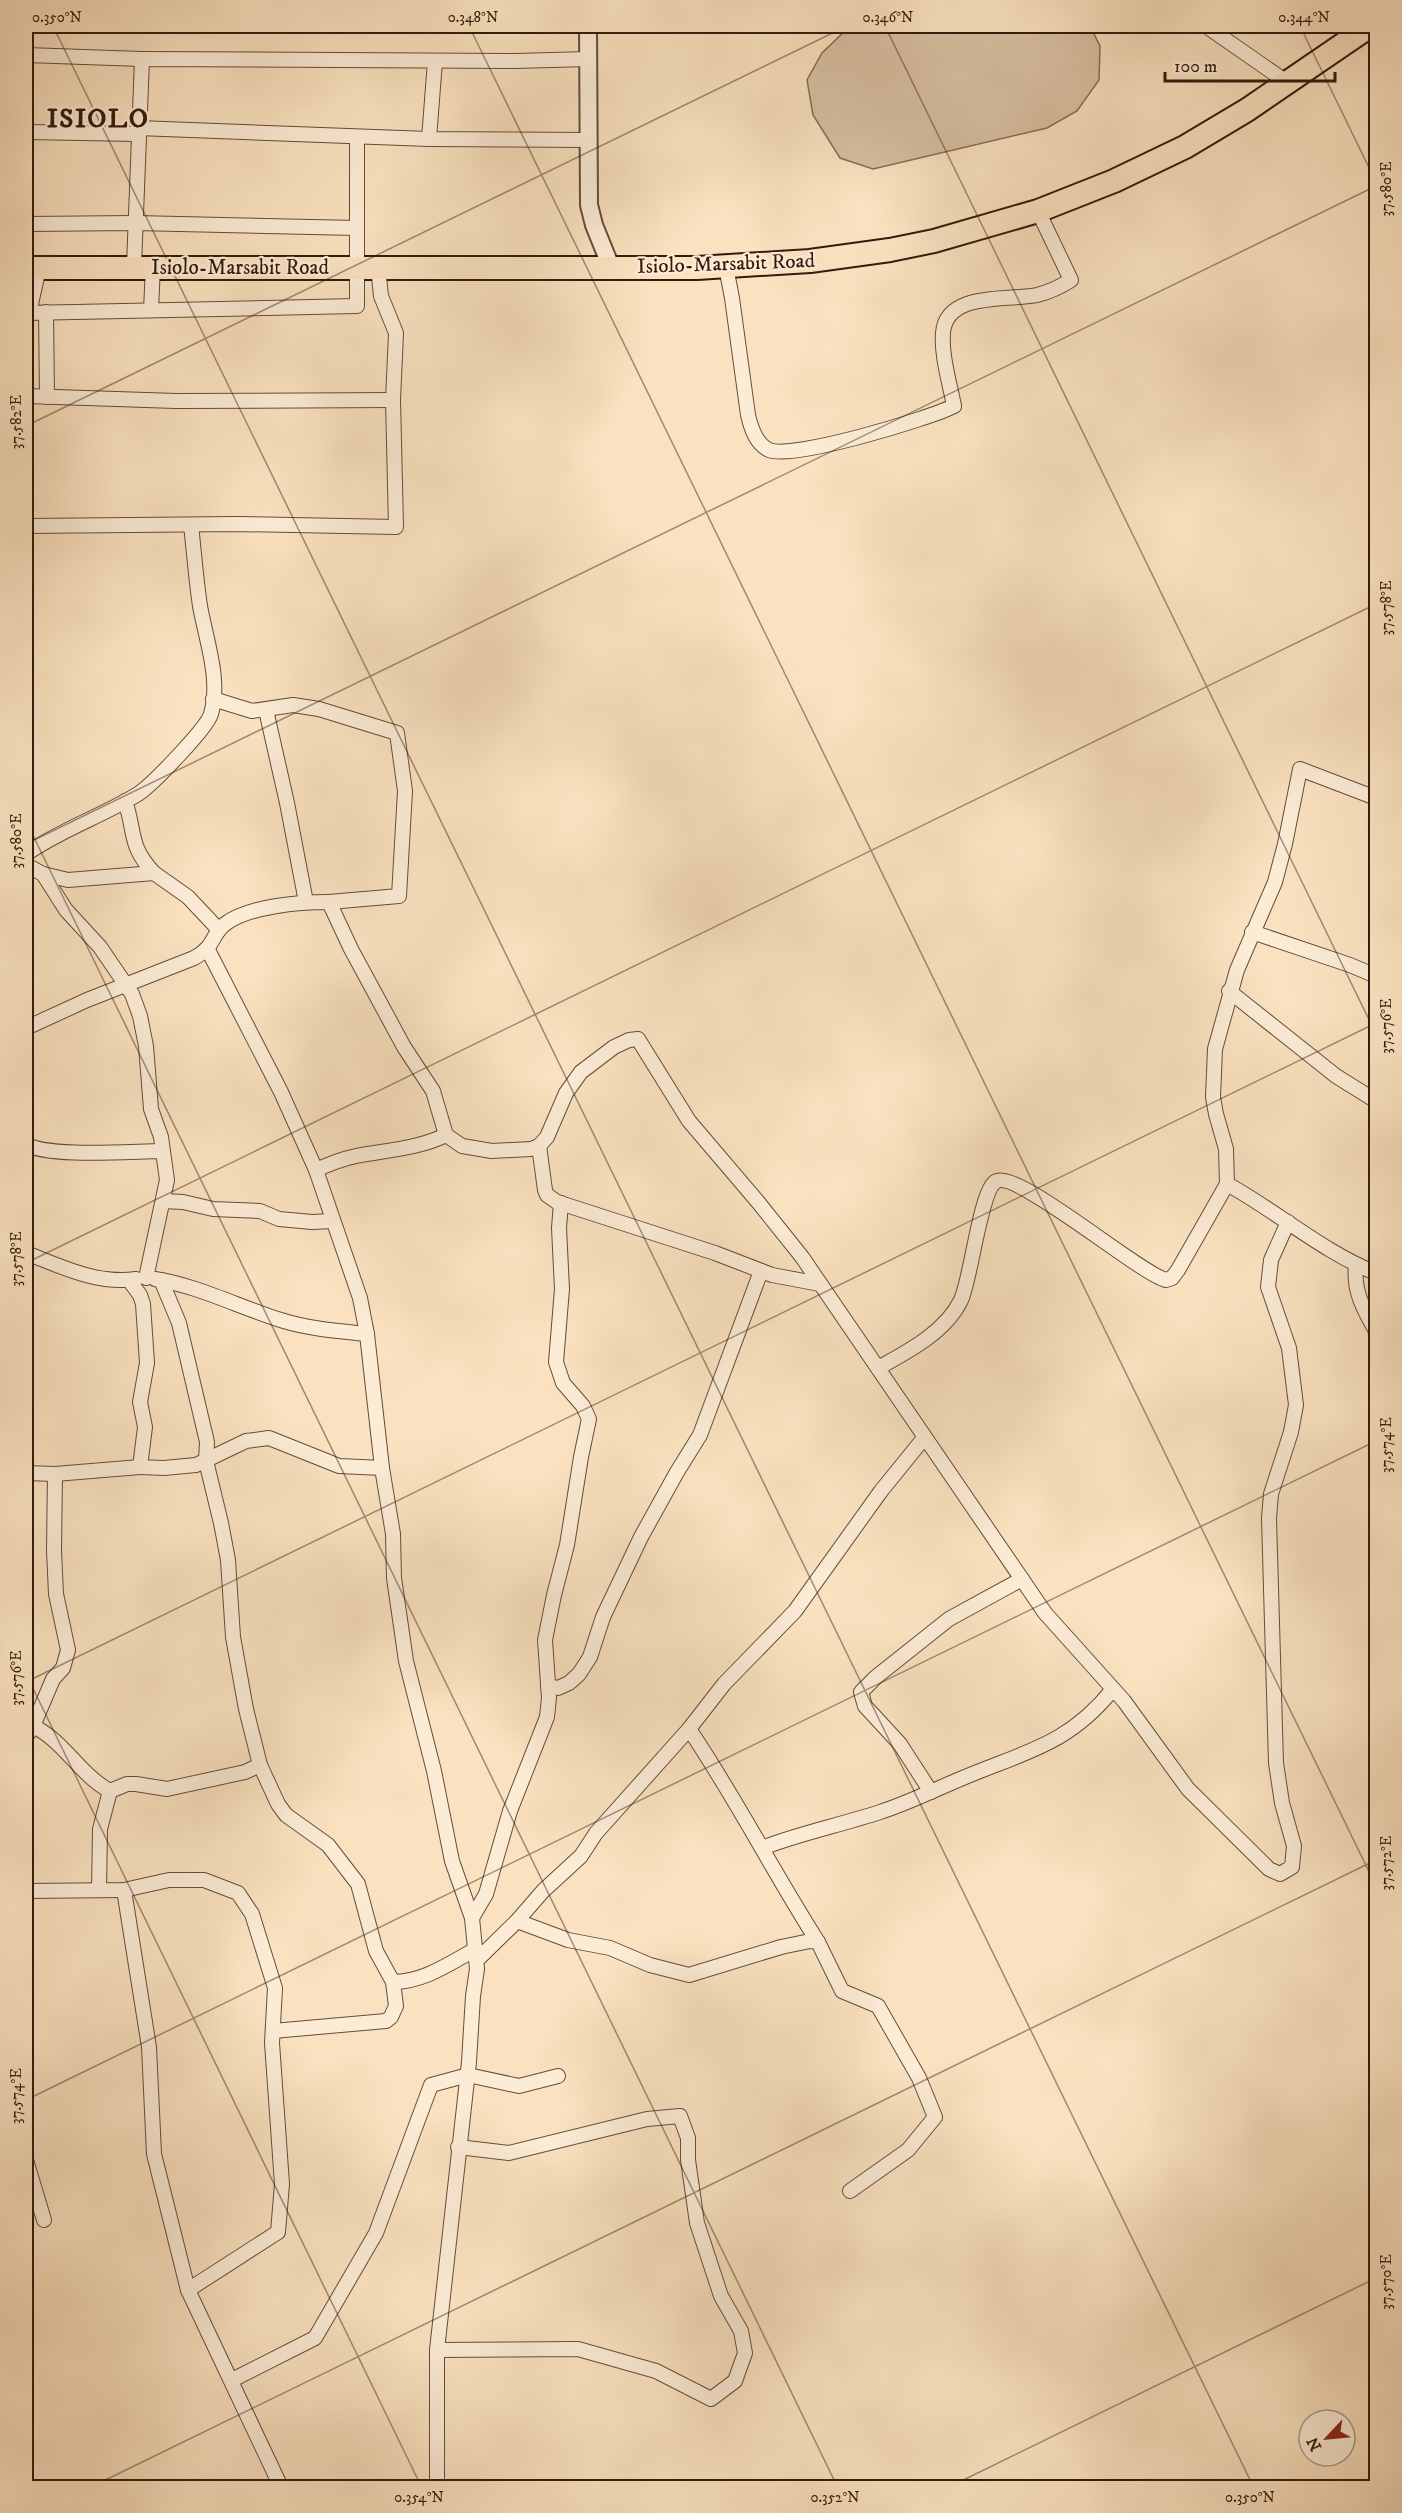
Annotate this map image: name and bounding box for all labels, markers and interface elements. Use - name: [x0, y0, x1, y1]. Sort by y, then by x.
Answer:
- text: 0.350°N: [32, 8, 82, 27]
- text: 0.348°N: [448, 8, 498, 27]
- text: 0.346°N: [863, 8, 913, 27]
- text: 0.344°N: [1278, 8, 1330, 27]
- scale bar: [1165, 45, 1334, 83]
- text: 100 m: [1174, 56, 1217, 78]
- district label: ISIOLO: [47, 102, 149, 136]
- text: 37.580°E: [1377, 161, 1396, 217]
- street label: Isiolo-Marsabit Road: [637, 248, 816, 280]
- street label: Isiolo-Marsabit Road: [151, 255, 329, 281]
- text: 37.582°E: [7, 394, 26, 449]
- text: 37.578°E: [1377, 580, 1396, 636]
- text: 37.580°E: [7, 813, 26, 869]
- text: 37.576°E: [1377, 998, 1396, 1054]
- text: 37.578°E: [7, 1231, 26, 1287]
- text: 37.574°E: [1377, 1417, 1396, 1473]
- text: 37.576°E: [7, 1650, 26, 1706]
- text: 37.572°E: [1377, 1835, 1396, 1890]
- text: 37.574°E: [7, 2068, 26, 2124]
- text: 37.570°E: [1377, 2254, 1396, 2310]
- north arrow: [1297, 2408, 1357, 2468]
- text: N: [1303, 2434, 1326, 2454]
- text: 0.354°N: [394, 2488, 444, 2507]
- text: 0.352°N: [810, 2488, 860, 2507]
- text: 0.350°N: [1225, 2488, 1275, 2507]

